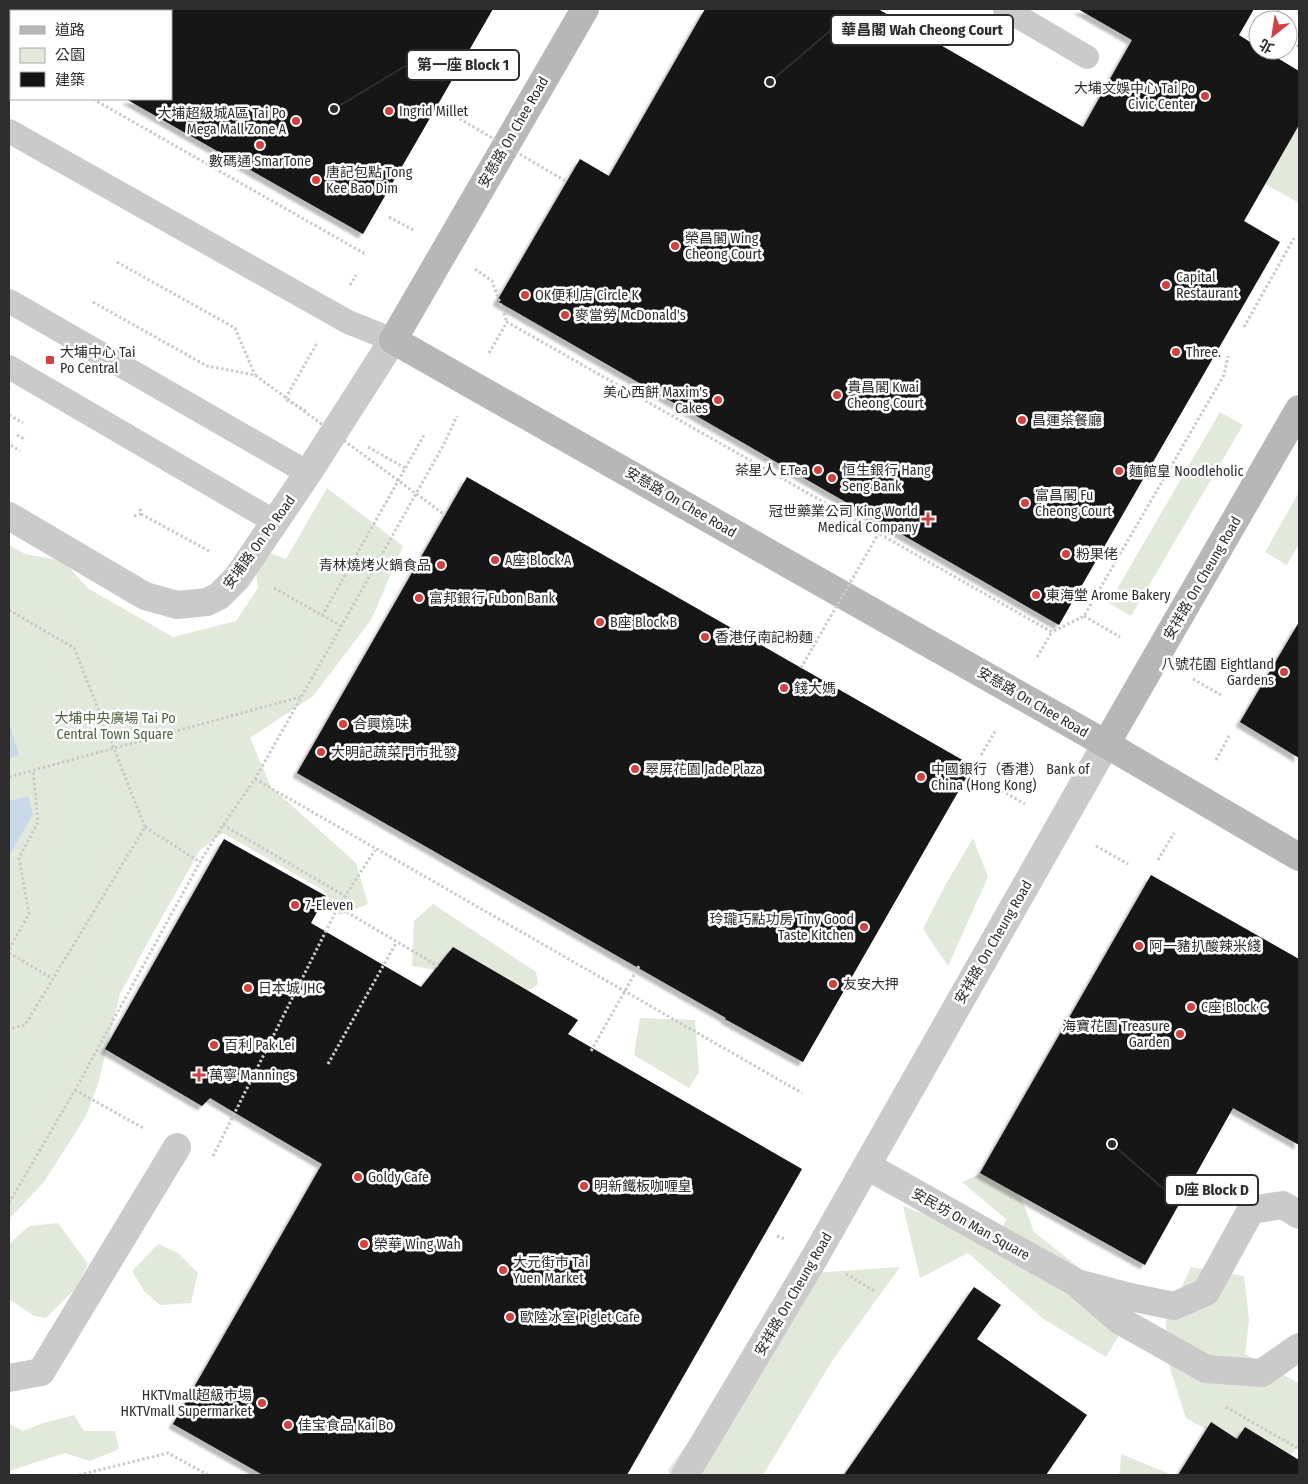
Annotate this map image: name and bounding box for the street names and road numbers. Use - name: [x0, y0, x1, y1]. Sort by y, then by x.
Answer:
- street label: 安慈路 On Chee Road: [475, 74, 552, 191]
- street label: 安慈路 On Chee Road: [622, 464, 739, 541]
- street label: 安埔路 On Po Road: [220, 492, 299, 592]
- street label: 安祥路 On Cheung Road: [1160, 514, 1245, 643]
- street label: 安慈路 On Chee Road: [974, 664, 1091, 741]
- street label: 安祥路 On Cheung Road: [951, 878, 1036, 1007]
- street label: 安民坊 On Man Square: [909, 1185, 1033, 1264]
- street label: 安祥路 On Cheung Road: [751, 1230, 836, 1359]

